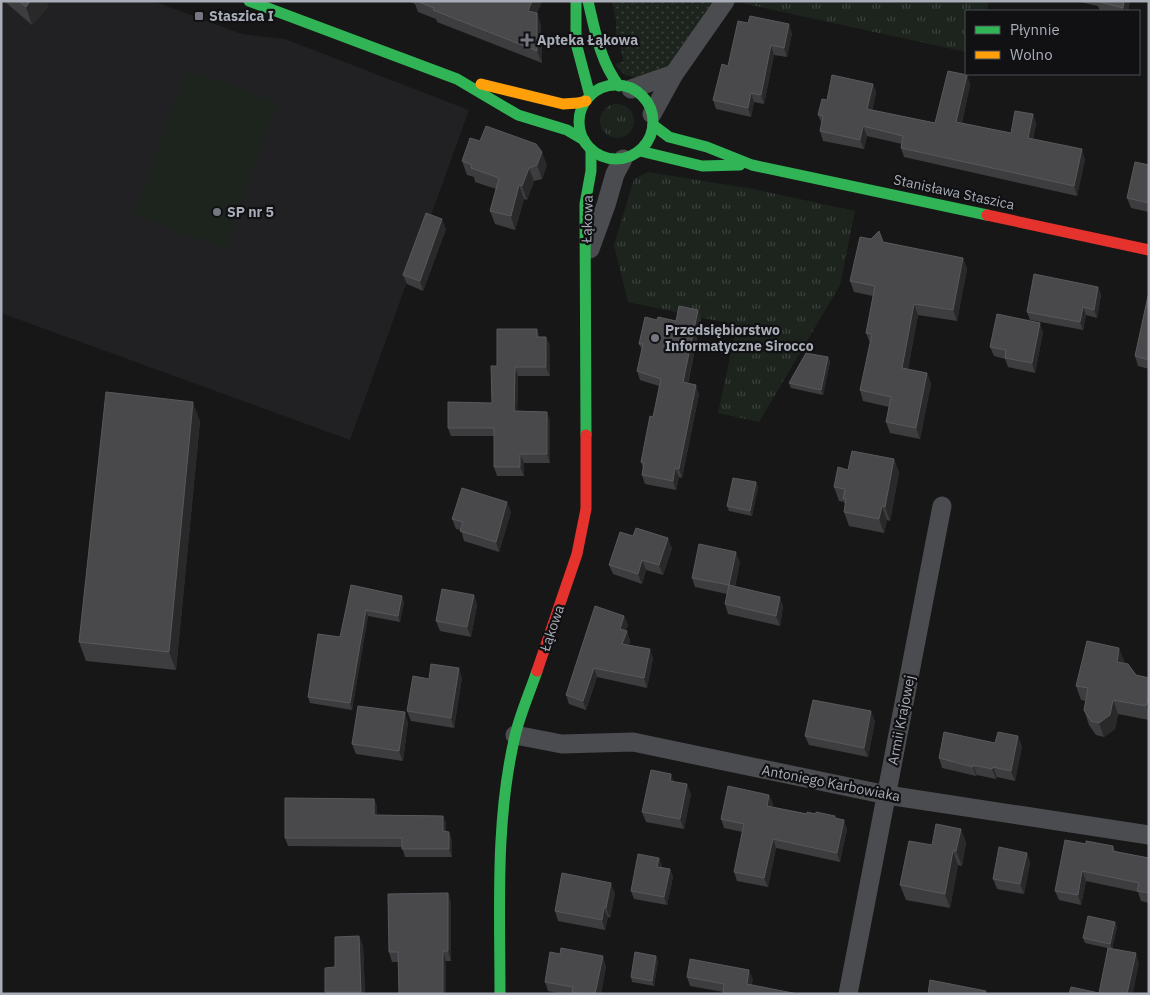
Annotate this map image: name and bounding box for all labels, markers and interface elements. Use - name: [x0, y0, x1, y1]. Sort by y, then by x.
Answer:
- place label: Staszica I: [209, 7, 274, 25]
- marker: Staszica I: [193, 10, 205, 22]
- legend: [965, 10, 1140, 75]
- text: Płynnie: [1010, 20, 1060, 39]
- place label: Apteka Łąkowa: [537, 31, 638, 49]
- marker: Apteka Łąkowa: [521, 34, 533, 46]
- text: Wolno: [1010, 45, 1053, 64]
- street label: Stanisława Staszica: [892, 170, 1017, 214]
- street label: Łąkowa: [577, 194, 597, 244]
- place label: SP nr 5: [227, 203, 274, 221]
- marker: SP nr 5: [211, 206, 223, 218]
- place label: Przedsiębiorstwo Informatyczne Sirocco: [665, 321, 814, 355]
- marker: Przedsiębiorstwo Informatyczne Sirocco: [649, 332, 661, 344]
- street label: Łąkowa: [535, 602, 568, 654]
- street label: Armii Krajowej: [883, 674, 919, 766]
- street label: Antoniego Karbowiaka: [760, 761, 902, 805]

